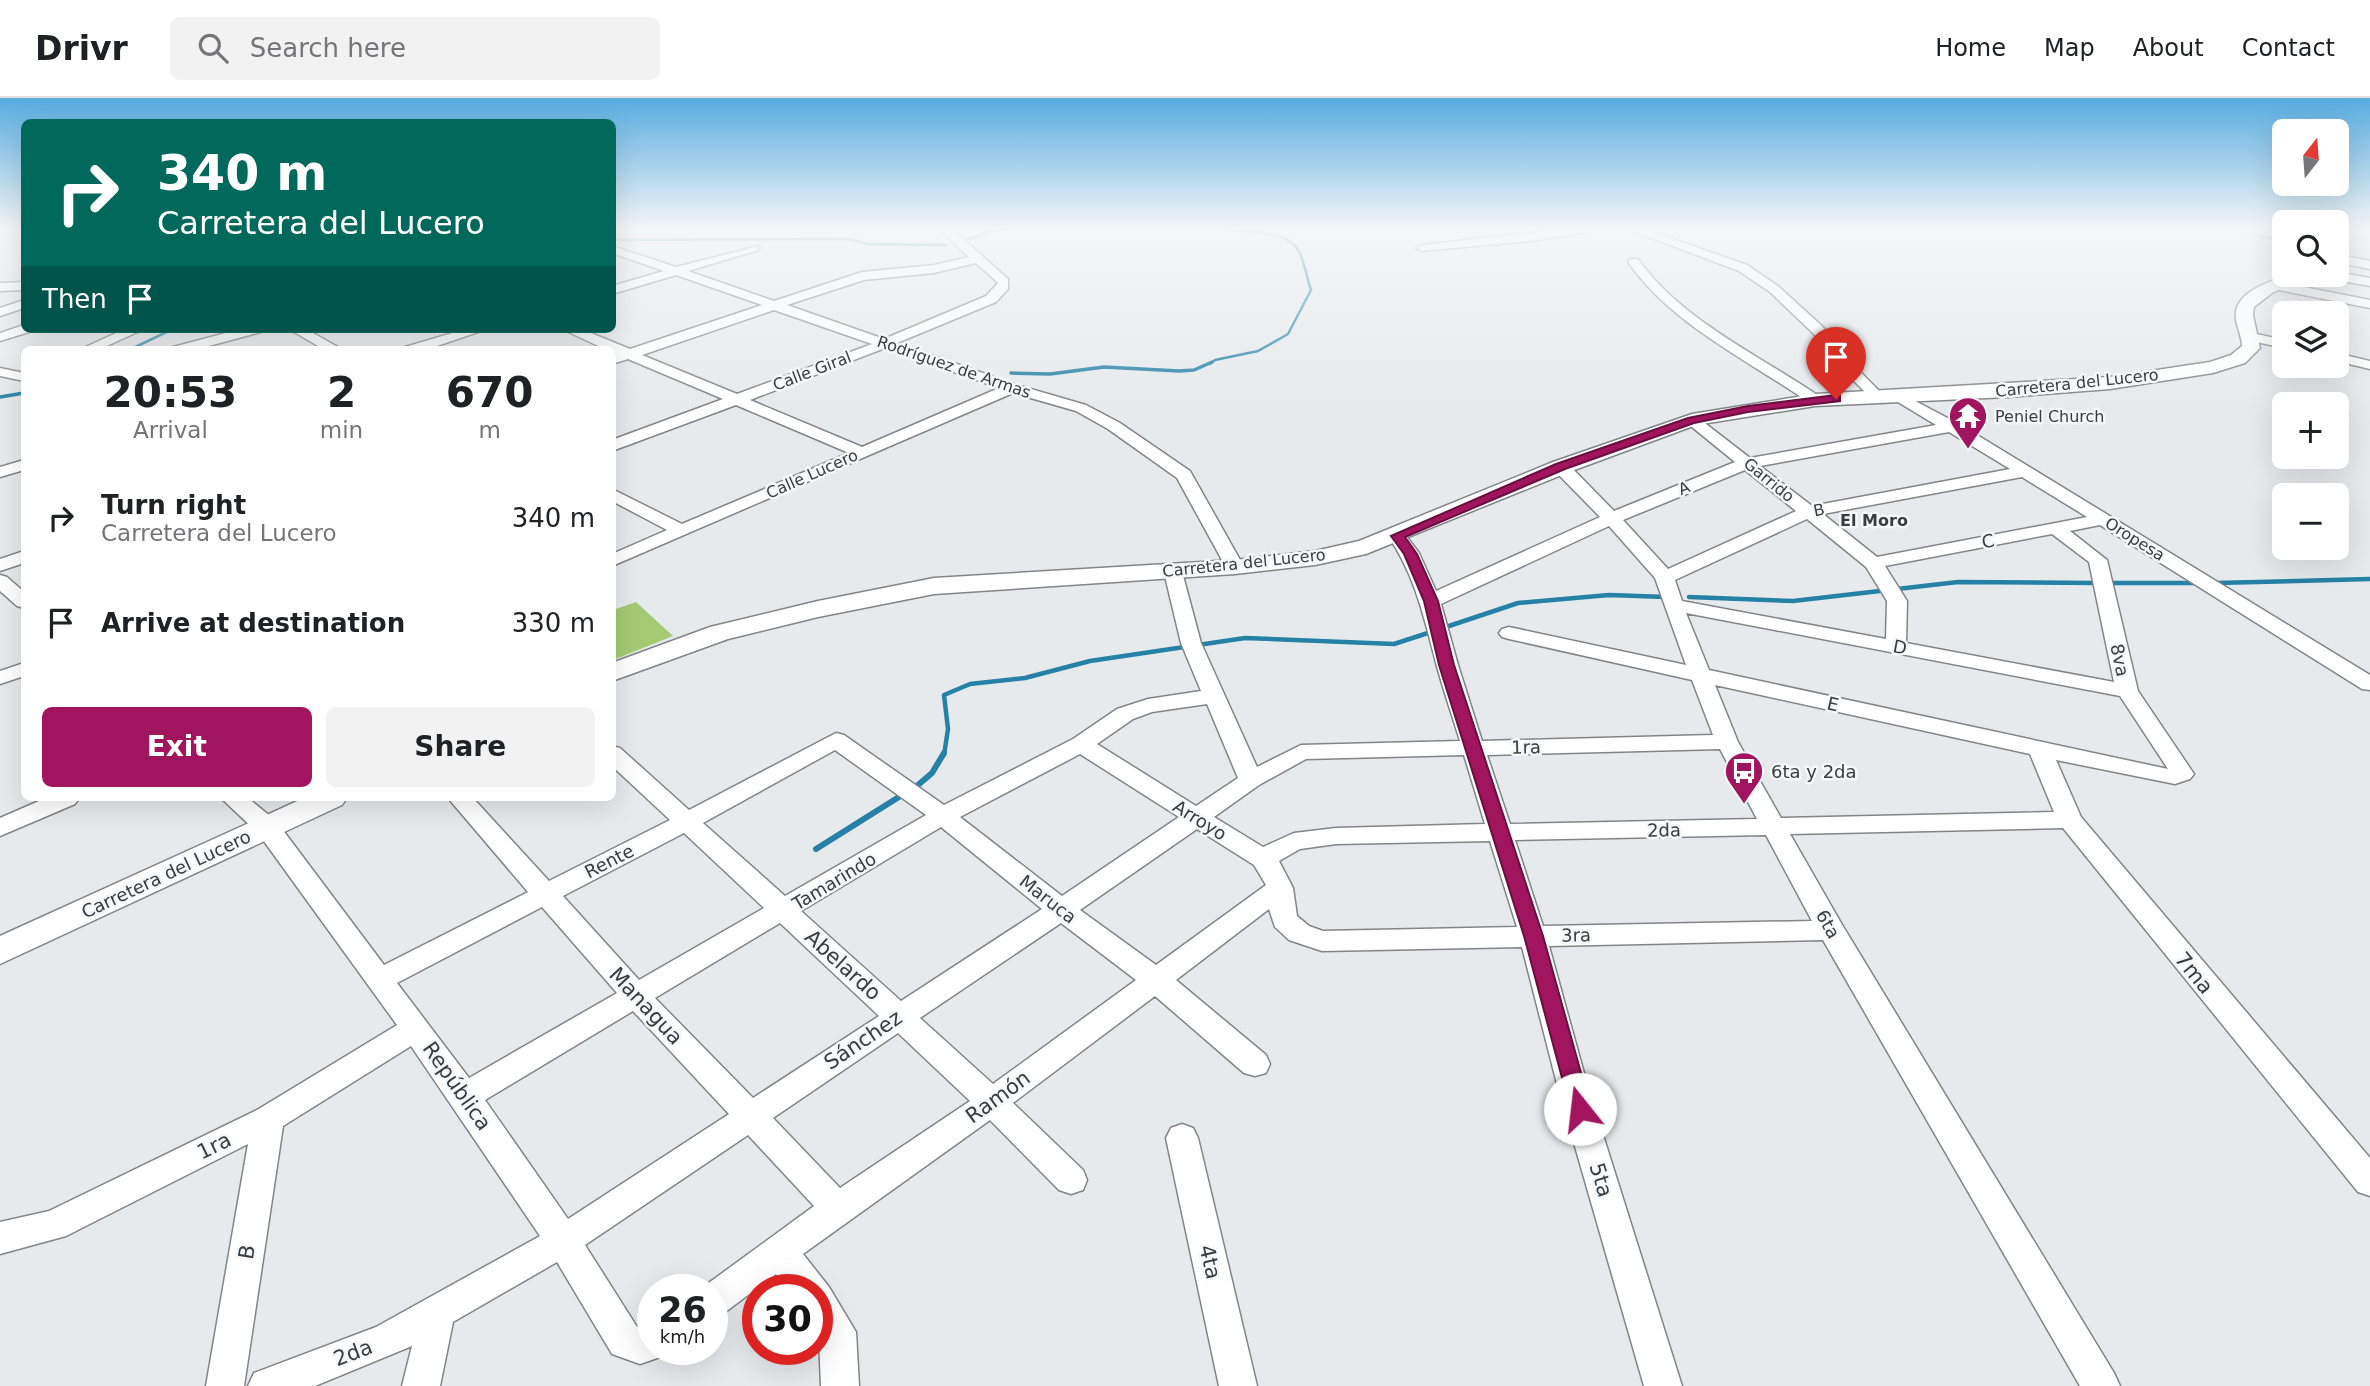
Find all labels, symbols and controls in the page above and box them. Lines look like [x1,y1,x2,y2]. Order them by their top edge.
search box [170,17,660,80]
text: Drivr [35,29,128,68]
icon: search [194,29,232,67]
text: Search here [250,33,406,63]
text: Home [1935,34,2006,62]
text: Map [2044,34,2095,62]
text: About [2133,34,2204,62]
text: Contact [2242,34,2335,62]
north arrow [2272,119,2348,196]
map controls [2272,119,2349,560]
text: 340 m [157,145,327,202]
icon: right [42,147,133,238]
text: Carretera del Lucero [157,204,485,242]
button: search [2272,210,2349,287]
icon: arrive [121,280,159,318]
text: Then [42,284,107,314]
button: layers [2272,301,2349,378]
pin [1806,327,1866,399]
street label: Rodríguez de Armas [875,332,1033,402]
icon: arrive [1817,338,1855,376]
street label: Calle Giral [770,347,854,395]
street label: Carretera del Lucero [1995,365,2159,401]
text: 20:53 [104,368,237,417]
text: 2 [327,368,356,417]
text: 670 [446,368,533,417]
button: + [2272,392,2349,469]
temple icon: Peniel Church [1947,395,1989,450]
place label: Peniel Church [1995,407,2105,426]
text: Arrival [133,417,208,443]
text: min [320,417,363,443]
text: m [478,417,501,443]
street label: Calle Lucero [763,445,861,503]
street label: Garrido [1740,454,1798,506]
street label: A [1675,477,1693,499]
button: − [2272,483,2349,560]
text: Turn right [101,490,246,520]
icon: right [42,499,80,537]
street label: B [1812,500,1826,520]
text: 340 m [512,503,595,533]
district label: El Moro [1840,511,1908,530]
street label: Oropesa [2102,513,2168,565]
text: Carretera del Lucero [101,520,337,546]
street label: C [1980,529,1996,553]
street label: Carretera del Lucero [1162,545,1326,581]
icon: arrive [42,604,80,642]
text: Arrive at destination [101,608,405,638]
text: 330 m [512,608,595,638]
street label: D [1891,635,1909,659]
street label: 8va [2106,642,2134,678]
street label: E [1825,692,1841,716]
button: Exit [42,707,312,787]
button: Share [326,707,595,787]
street label: 1ra [1511,736,1541,758]
bus stop icon: 6ta y 2da [1723,750,1765,805]
place label: 6ta y 2da [1771,761,1857,782]
street label: Arroyo [1169,795,1231,845]
street label: 2da [1647,819,1681,841]
street label: Carretera del Lucero [78,826,254,922]
street label: Rente [581,840,637,882]
street label: Tamarindo [788,848,880,915]
street label: Maruca [1015,870,1081,928]
street label: 6ta [1812,906,1844,942]
street label: 3ra [1561,924,1591,946]
street label: Abelardo [800,925,886,1005]
street label: 7ma [2170,947,2218,999]
street label: Managua [604,962,688,1050]
street label: Sánchez [820,1005,906,1075]
street label: República [418,1037,496,1135]
street label: Ramón [961,1066,1035,1128]
position arrow [1543,1072,1617,1146]
street label: 1ra [193,1128,235,1164]
street label: 5ta [1584,1160,1618,1200]
street label: B [234,1243,260,1261]
street label: 4ta [1194,1243,1226,1281]
speed limit sign: 30 [742,1274,833,1365]
text: 26 [658,1290,707,1330]
text: km/h [660,1326,705,1347]
street label: 2da [330,1335,376,1371]

